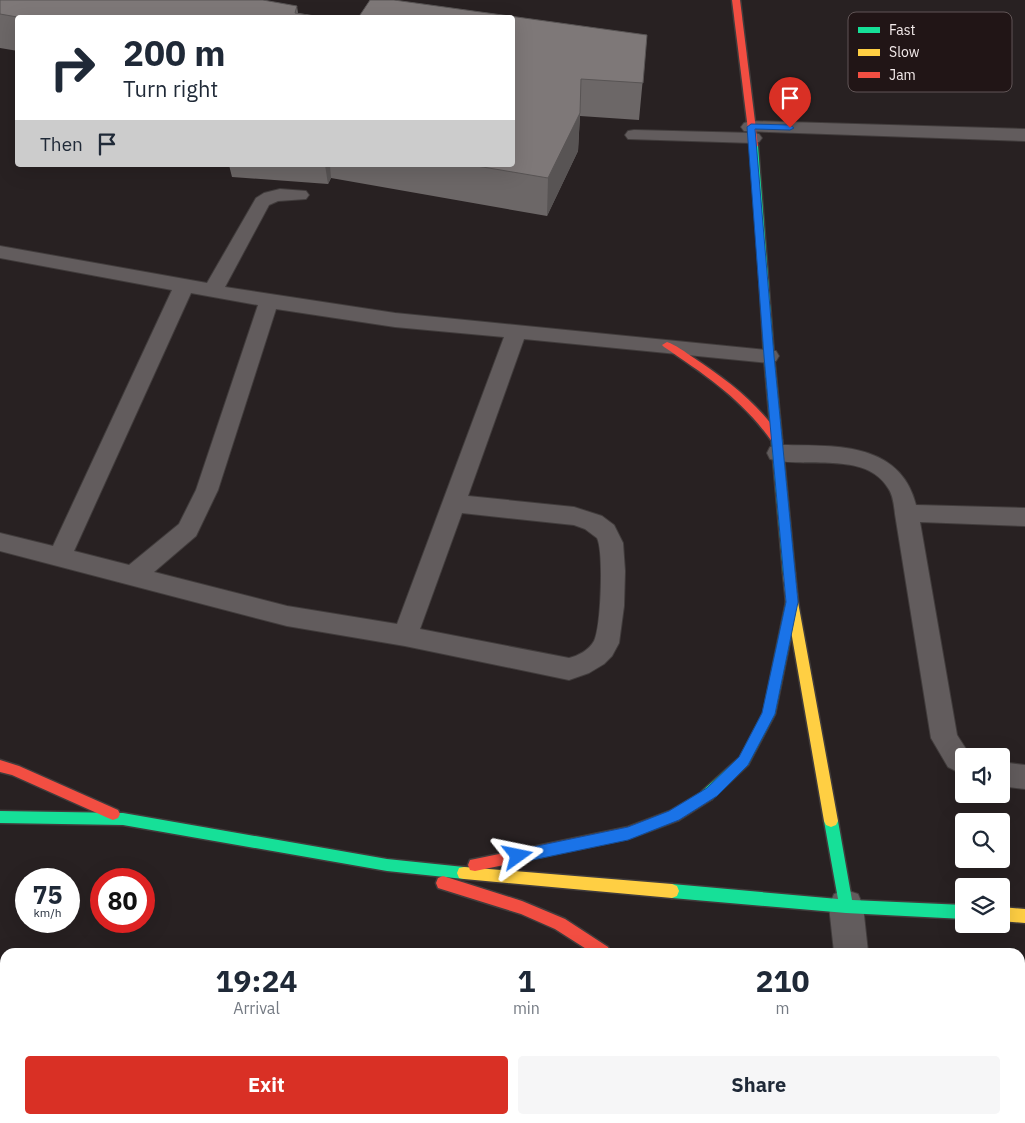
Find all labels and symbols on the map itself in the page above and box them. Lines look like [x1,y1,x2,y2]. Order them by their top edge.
legend [848,12,1012,92]
text: Fast [889,21,915,39]
text: Slow [889,43,920,61]
text: Jam [889,66,916,84]
pin [769,77,811,128]
position arrow [491,829,543,881]
speed limit sign: 80 [90,868,155,933]

